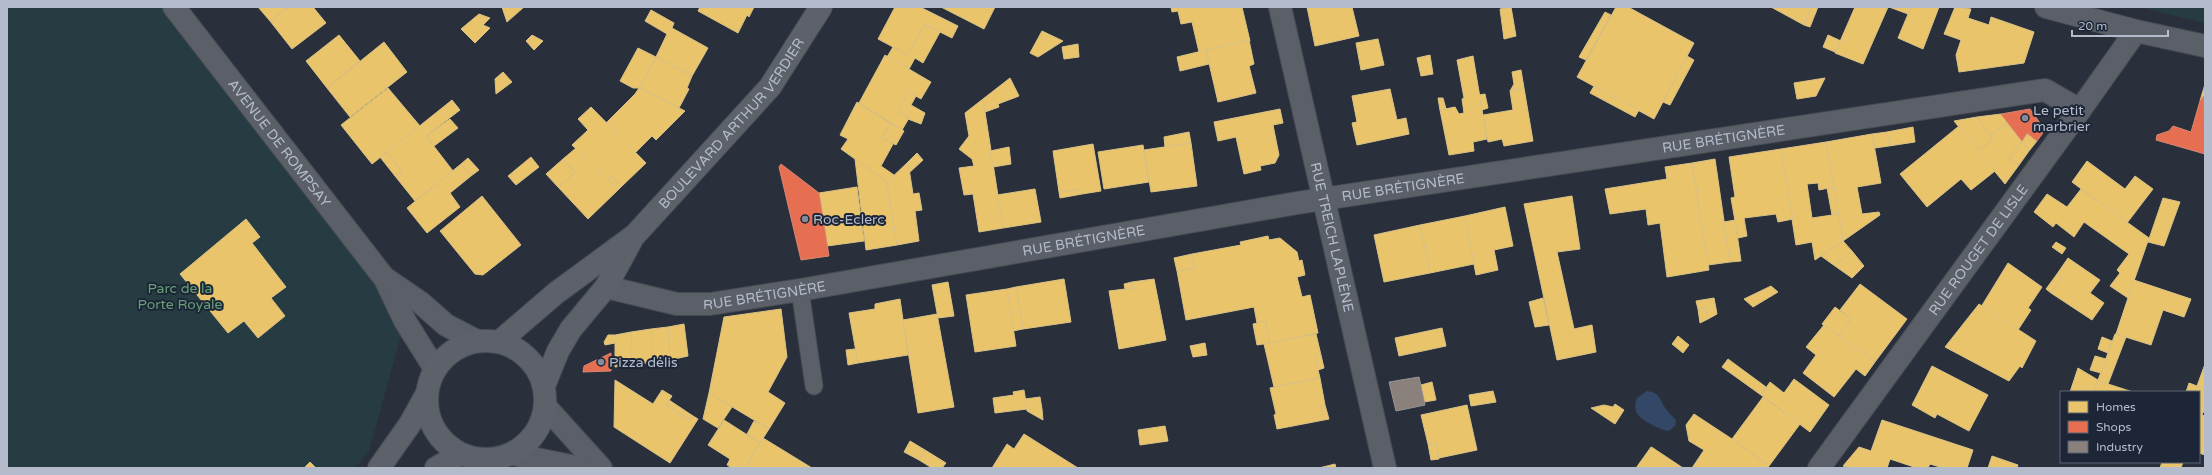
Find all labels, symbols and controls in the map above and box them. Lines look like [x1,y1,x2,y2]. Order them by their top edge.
scale bar [2072,12,2168,38]
text: 20 m [2078,19,2107,33]
street label: BOULEVARD ARTHUR VERDIER [655,35,808,212]
street label: AVENUE DE ROMPSAY [224,76,334,211]
place label: Le petit marbrier [2033,102,2091,135]
marker: Le petit marbrier [2020,113,2030,123]
street label: RUE BRÉTIGNÈRE [1661,121,1786,157]
street label: RUE TREICH LAPLÈNE [1307,161,1357,314]
street label: RUE BRÉTIGNÈRE [1341,170,1466,205]
street label: RUE ROUGET DE LISLE [1925,181,2032,319]
place label: Roc-Eclerc [813,211,885,228]
marker: Roc-Eclerc [800,214,810,224]
street label: RUE BRÉTIGNÈRE [1021,222,1146,260]
street label: RUE BRÉTIGNÈRE [703,278,827,313]
park label: Parc de la Porte Royale [138,280,223,313]
place label: Pizza délis [609,354,678,371]
marker: Pizza délis [596,357,606,367]
legend [2060,391,2200,463]
text: Homes [2096,400,2136,414]
text: Shops [2096,420,2131,434]
text: Industry [2096,440,2143,454]

